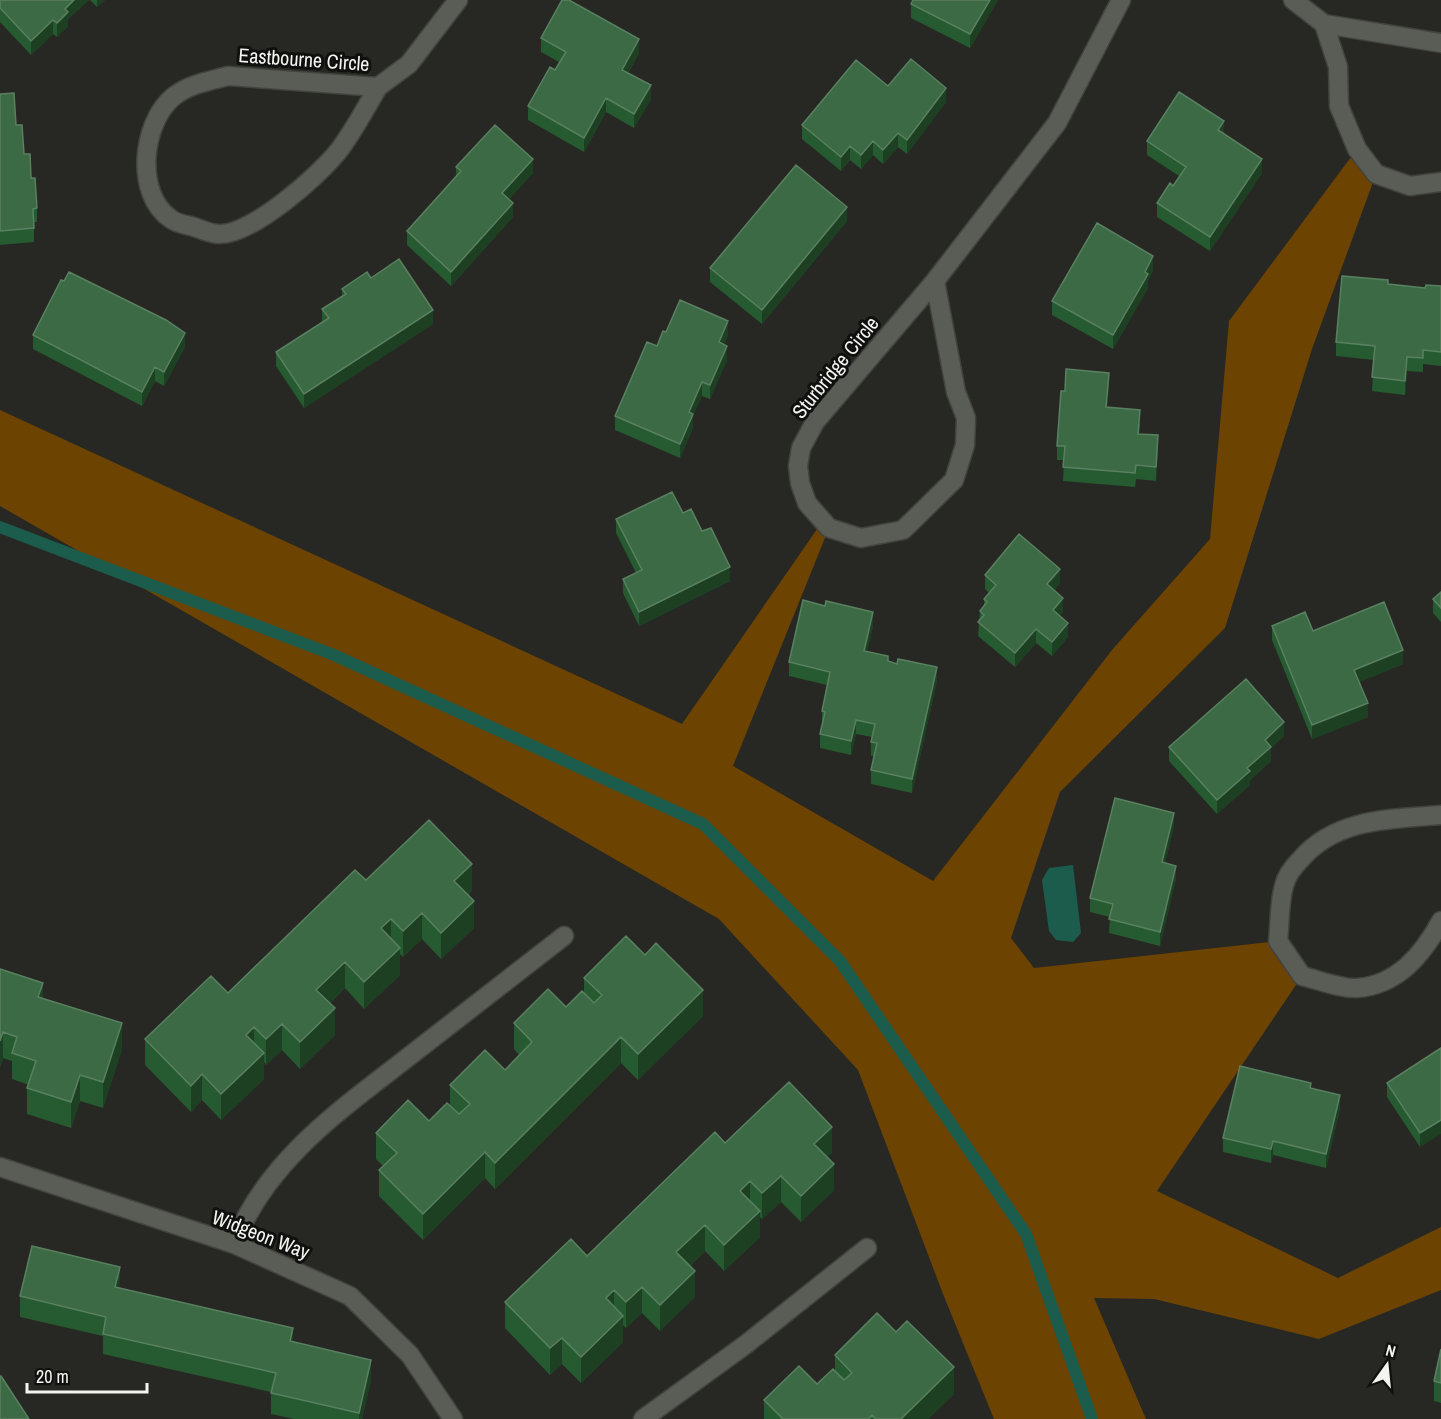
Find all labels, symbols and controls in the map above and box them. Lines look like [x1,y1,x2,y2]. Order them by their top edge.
street label: Eastbourne Circle [238,41,370,77]
street label: Sturbridge Circle [786,310,884,424]
street label: Widgeon Way [208,1203,314,1265]
north arrow [1357,1335,1417,1395]
text: N [1383,1339,1398,1362]
scale bar [27,1356,147,1394]
text: 20 m [36,1364,69,1389]

